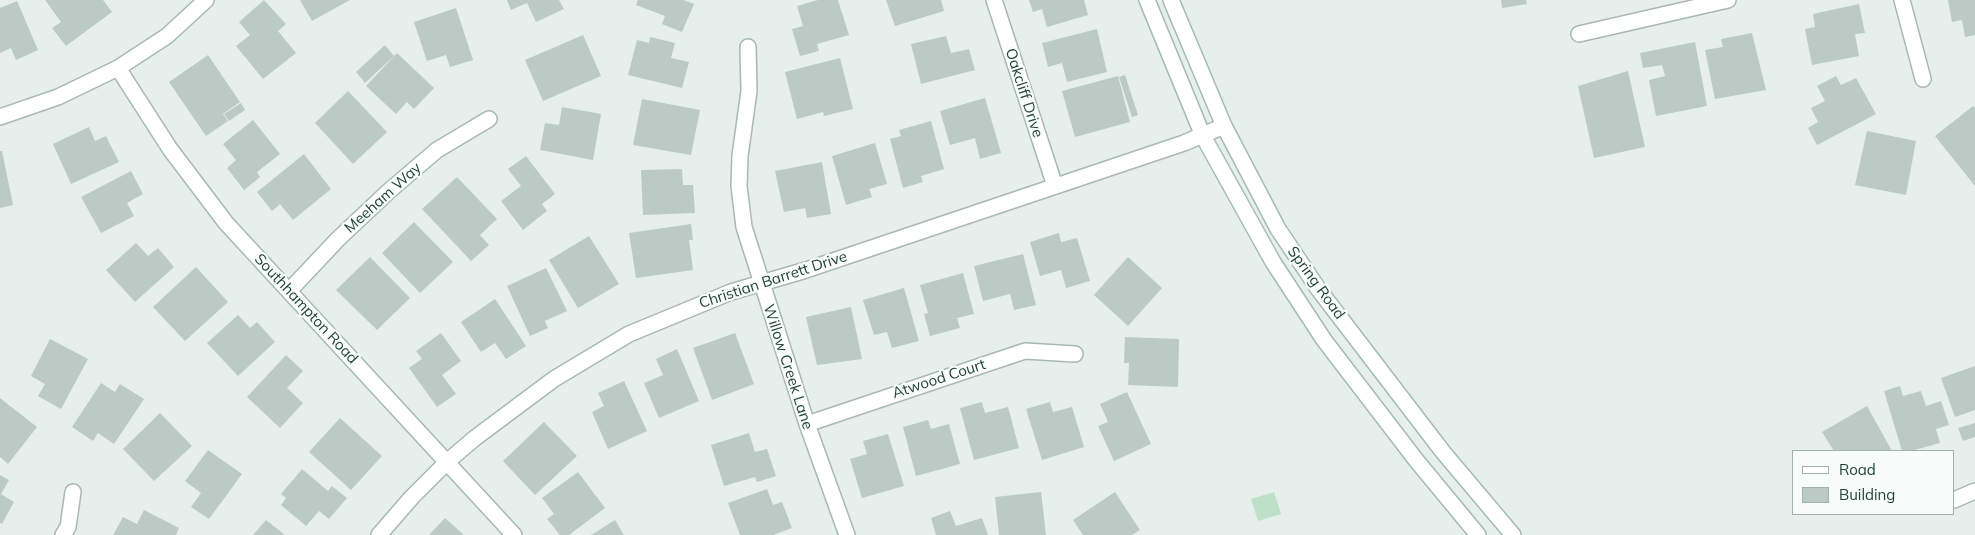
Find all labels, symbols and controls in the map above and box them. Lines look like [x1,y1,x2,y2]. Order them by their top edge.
street label: Oakcliff Drive [1001,46,1047,140]
street label: Meeham Way [341,159,425,237]
street label: Spring Road [1283,243,1349,323]
street label: Christian Barrett Drive [697,248,849,312]
street label: Southhampton Road [250,250,362,368]
street label: Willow Creek Lane [759,302,817,432]
street label: Atwood Court [890,355,988,403]
legend [1792,450,1955,515]
text: Road [1839,460,1876,479]
text: Building [1839,485,1895,504]

